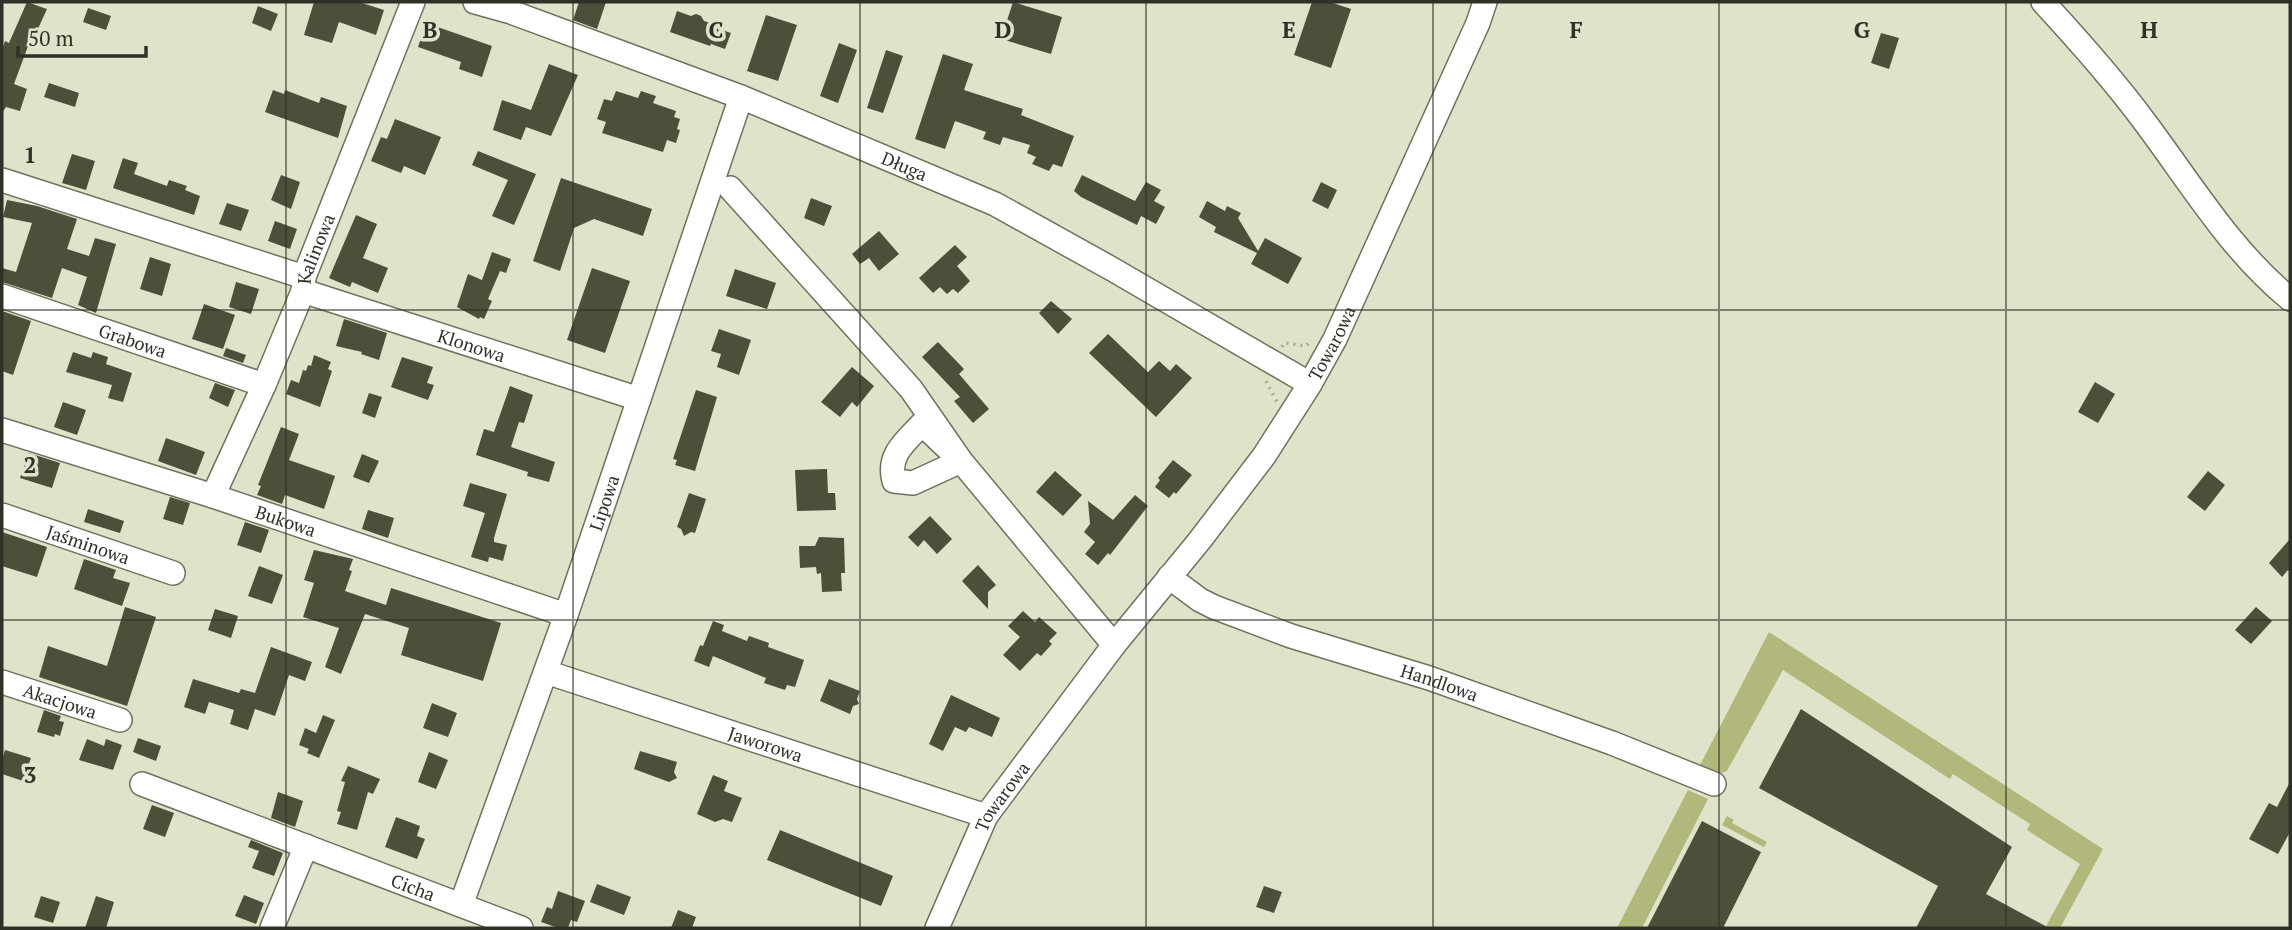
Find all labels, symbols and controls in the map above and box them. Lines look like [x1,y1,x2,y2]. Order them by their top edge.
scale bar [18,14,145,58]
text: B [423,14,438,45]
text: C [709,14,724,45]
text: D [995,14,1012,45]
text: E [1282,14,1296,45]
text: F [1569,14,1583,45]
text: G [1854,14,1871,45]
text: H [2140,14,2158,45]
text: 50 m [28,24,74,52]
text: 1 [24,139,37,170]
street label: Długa [878,146,931,186]
street label: Kalinowa [292,210,340,285]
street label: Towarowa [1302,302,1360,385]
street label: Grabowa [96,318,170,363]
street label: Klonowa [435,323,508,367]
text: 2 [24,449,37,480]
street label: Lipowa [583,472,625,534]
street label: Bukowa [252,499,319,542]
street label: Jaśminowa [43,519,133,570]
street label: Handlowa [1398,658,1481,706]
street label: Akacjowa [20,678,100,724]
street label: Jaworowa [725,720,806,767]
street label: Towarowa [969,757,1035,835]
text: 3 [24,759,37,790]
street label: Cicha [388,868,438,906]

